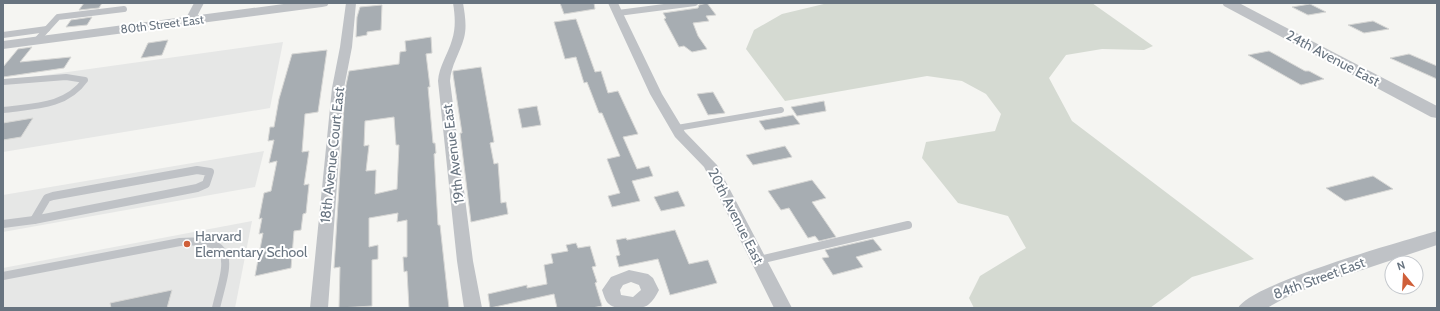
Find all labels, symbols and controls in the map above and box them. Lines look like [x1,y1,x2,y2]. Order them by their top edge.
street label: 80th Street East [119,11,205,37]
street label: 24th Avenue East [1283,26,1383,90]
street label: 18th Avenue Court East [316,86,348,224]
street label: 19th Avenue East [438,103,468,205]
street label: 20th Avenue East [704,165,768,267]
place label: Harvard Elementary School [195,227,308,261]
marker: Harvard Elementary School [182,239,192,249]
street label: 84th Street East [1271,253,1368,303]
north arrow [1384,255,1424,295]
text: N [1395,258,1407,273]

